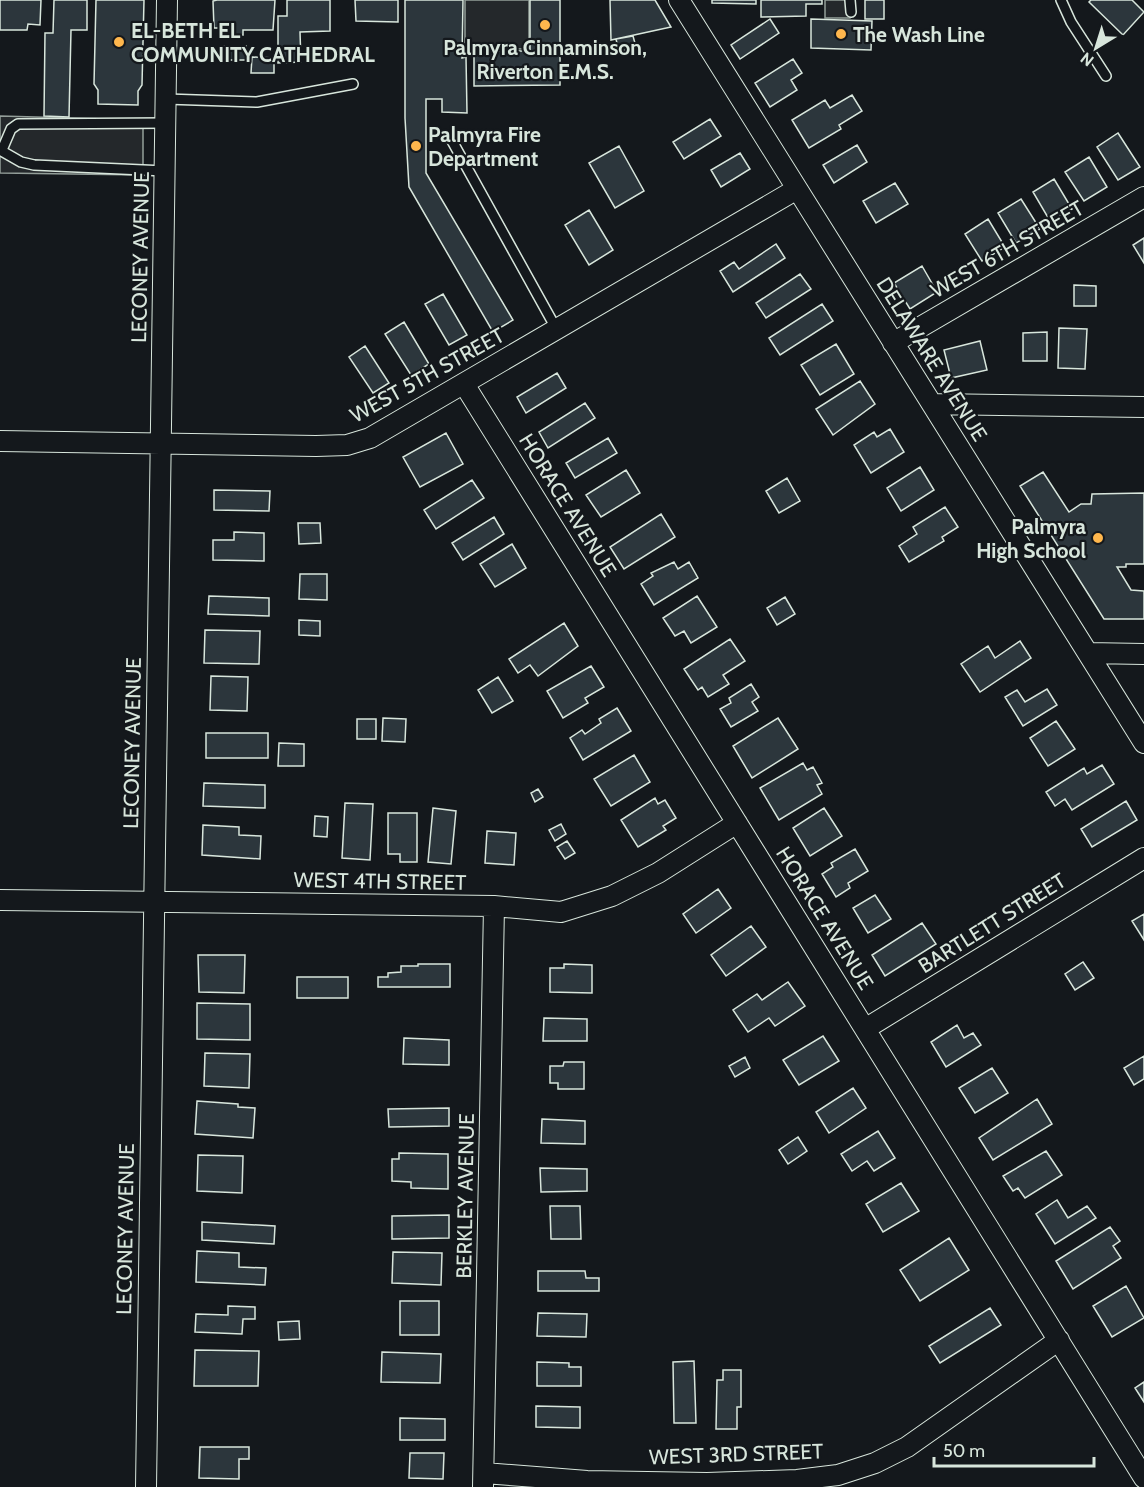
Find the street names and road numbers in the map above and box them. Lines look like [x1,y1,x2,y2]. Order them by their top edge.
street label: LECONEY AVENUE [126,171,154,343]
street label: WEST 6TH STREET [926,195,1088,303]
street label: DELAWARE AVENUE [871,272,993,446]
street label: WEST 5TH STREET [346,322,508,428]
street label: HORACE AVENUE [514,429,622,581]
street label: LECONEY AVENUE [118,657,146,829]
street label: HORACE AVENUE [771,842,879,994]
street label: WEST 4TH STREET [293,867,467,895]
street label: BARTLETT STREET [914,868,1070,978]
street label: BERKLEY AVENUE [451,1113,479,1279]
street label: LECONEY AVENUE [111,1143,139,1315]
street label: WEST 3RD STREET [648,1438,824,1470]

